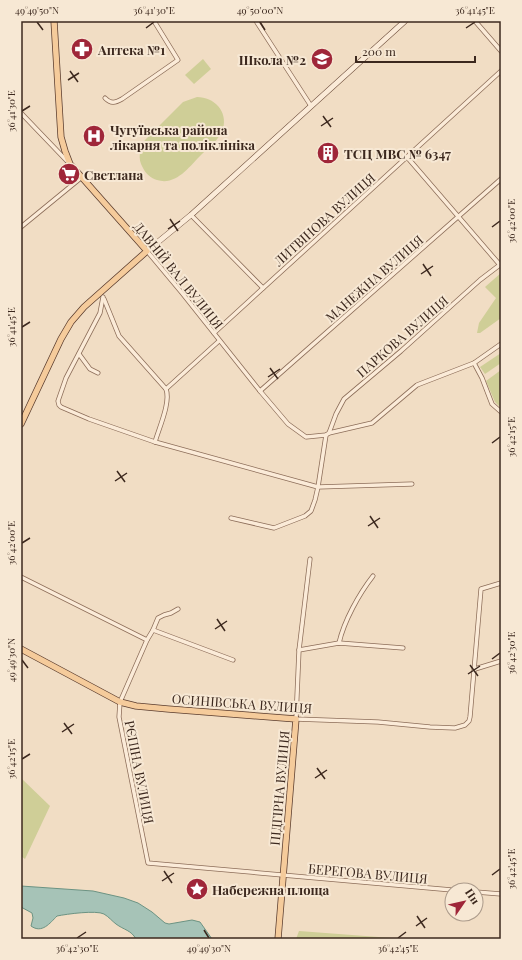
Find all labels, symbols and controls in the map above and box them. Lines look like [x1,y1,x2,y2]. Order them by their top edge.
text: 49°49'50"N [15,3,59,17]
text: 36°41'30"E [133,3,175,17]
text: 49°50'00"N [237,3,283,17]
text: 36°41'45"E [455,3,495,17]
pharmacy icon: Аптека №1 [69,36,95,62]
scale bar [356,38,475,64]
place label: Аптека №1 [97,41,165,58]
text: 200 m [362,43,396,59]
school or university icon: Школа №2 [309,46,335,72]
place label: Школа №2 [239,51,306,68]
text: 36°41'30"E [4,90,18,132]
place label: Чугуївська района лікарня та поліклініка [110,121,255,153]
hospital icon: Чугуївська района лікарня та поліклініка [81,123,107,149]
building icon: ТСЦ МВС № 6347 [315,140,341,166]
place label: ТСЦ МВС № 6347 [344,145,451,162]
supermarket icon: Светлана [56,161,82,187]
place label: Светлана [84,166,143,183]
street label: ЛИТВІНОВА ВУЛИЦЯ [269,169,378,270]
text: 36°42'00"E [504,199,518,243]
street label: ДАВНІЙ ВАЛ ВУЛИЦЯ [130,218,228,332]
street label: МАНЕЖНА ВУЛИЦЯ [322,231,426,325]
street label: ПАРКОВА ВУЛИЦЯ [353,292,451,380]
text: 36°41'45"E [4,307,18,347]
text: 36°42'15"E [504,417,518,457]
text: 36°42'00"E [4,521,18,565]
text: 36°42'30"E [504,632,518,674]
text: 49°49'30"N [4,638,18,682]
street label: ОСИНІВСЬКА ВУЛИЦЯ [171,690,313,716]
street label: РЄПІНА ВУЛИЦЯ [122,719,158,825]
street label: ПІДГІРНА ВУЛИЦЯ [266,730,292,846]
text: 36°42'15"E [4,739,18,779]
text: 36°42'45"E [504,849,518,889]
street label: БЕРЕГОВА ВУЛИЦЯ [308,859,428,887]
place icon: Набережна площа [184,876,210,902]
place label: Набережна площа [212,881,330,898]
north arrow [444,882,484,922]
text: Пн [462,885,483,907]
text: 36°42'30"E [56,941,98,955]
text: 49°49'30"N [187,941,231,955]
text: 36°42'45"E [378,941,418,955]

